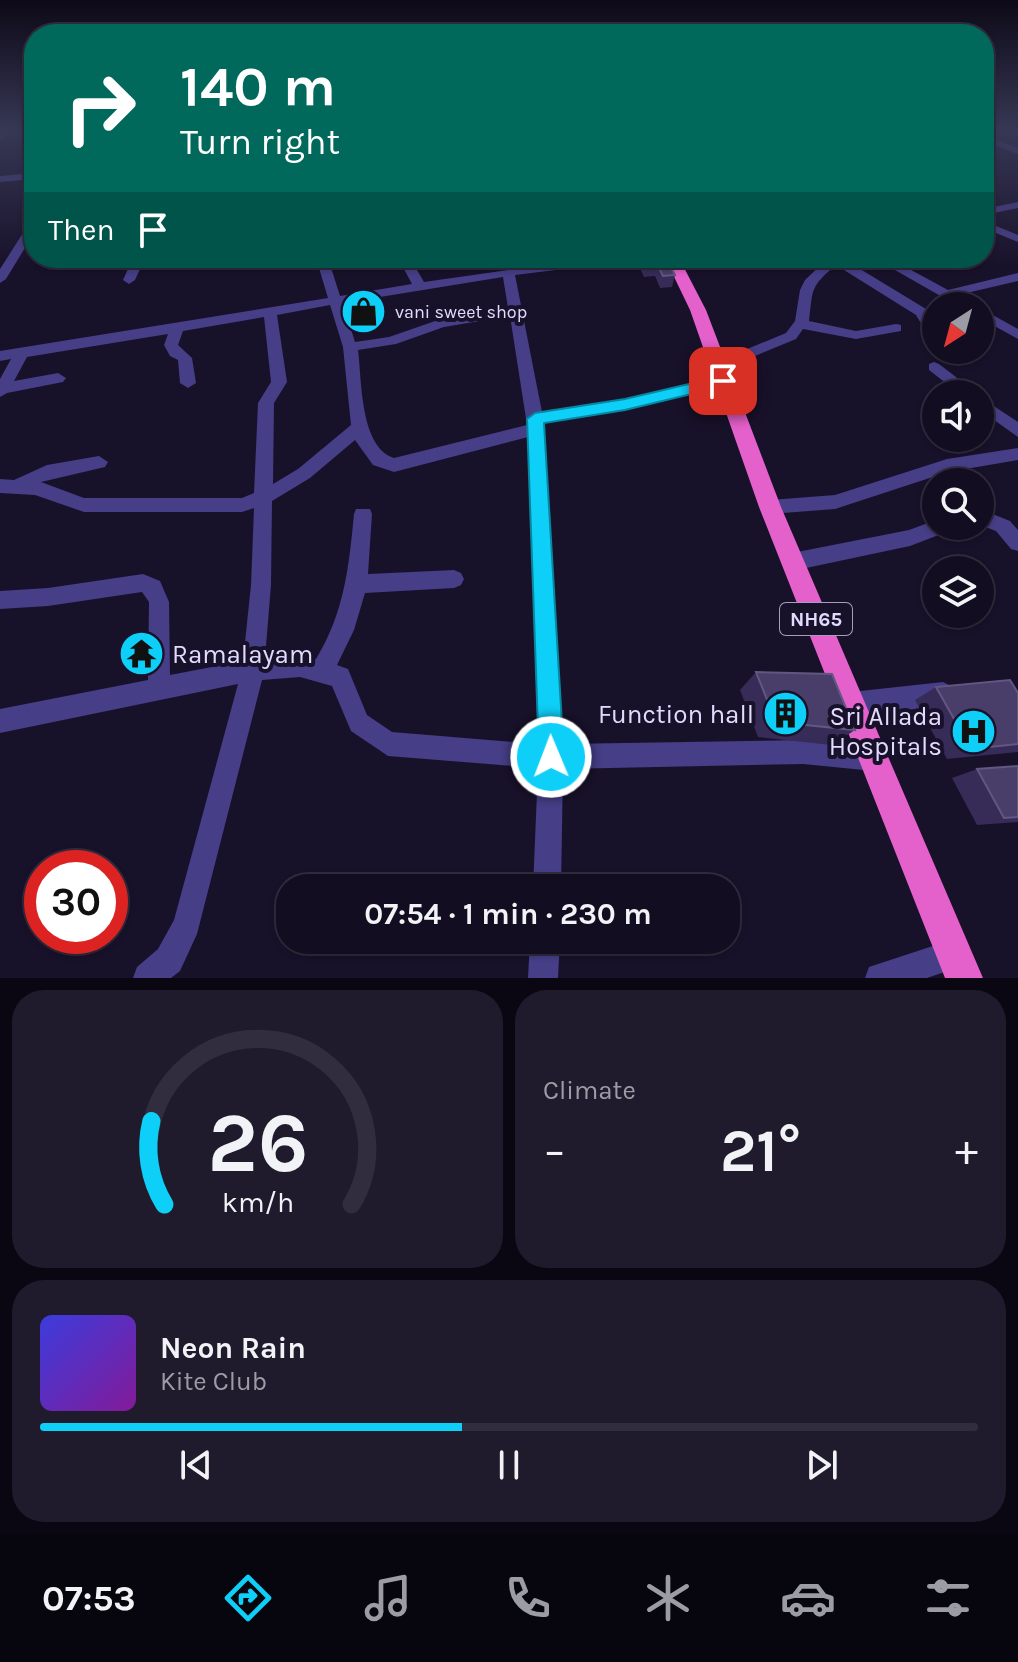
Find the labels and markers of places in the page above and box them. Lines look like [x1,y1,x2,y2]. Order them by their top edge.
shop icon: vani sweet shop [340,288,388,336]
place label: vani sweet shop [395,301,527,323]
pin [689,347,757,415]
temple icon: Ramalayam [117,630,165,678]
place label: Ramalayam [172,639,313,670]
building icon: Function hall [761,690,809,738]
place label: Function hall [598,699,754,730]
place label: Sri Allada Hospitals [829,701,942,762]
hospital icon: Sri Allada Hospitals [949,707,997,755]

